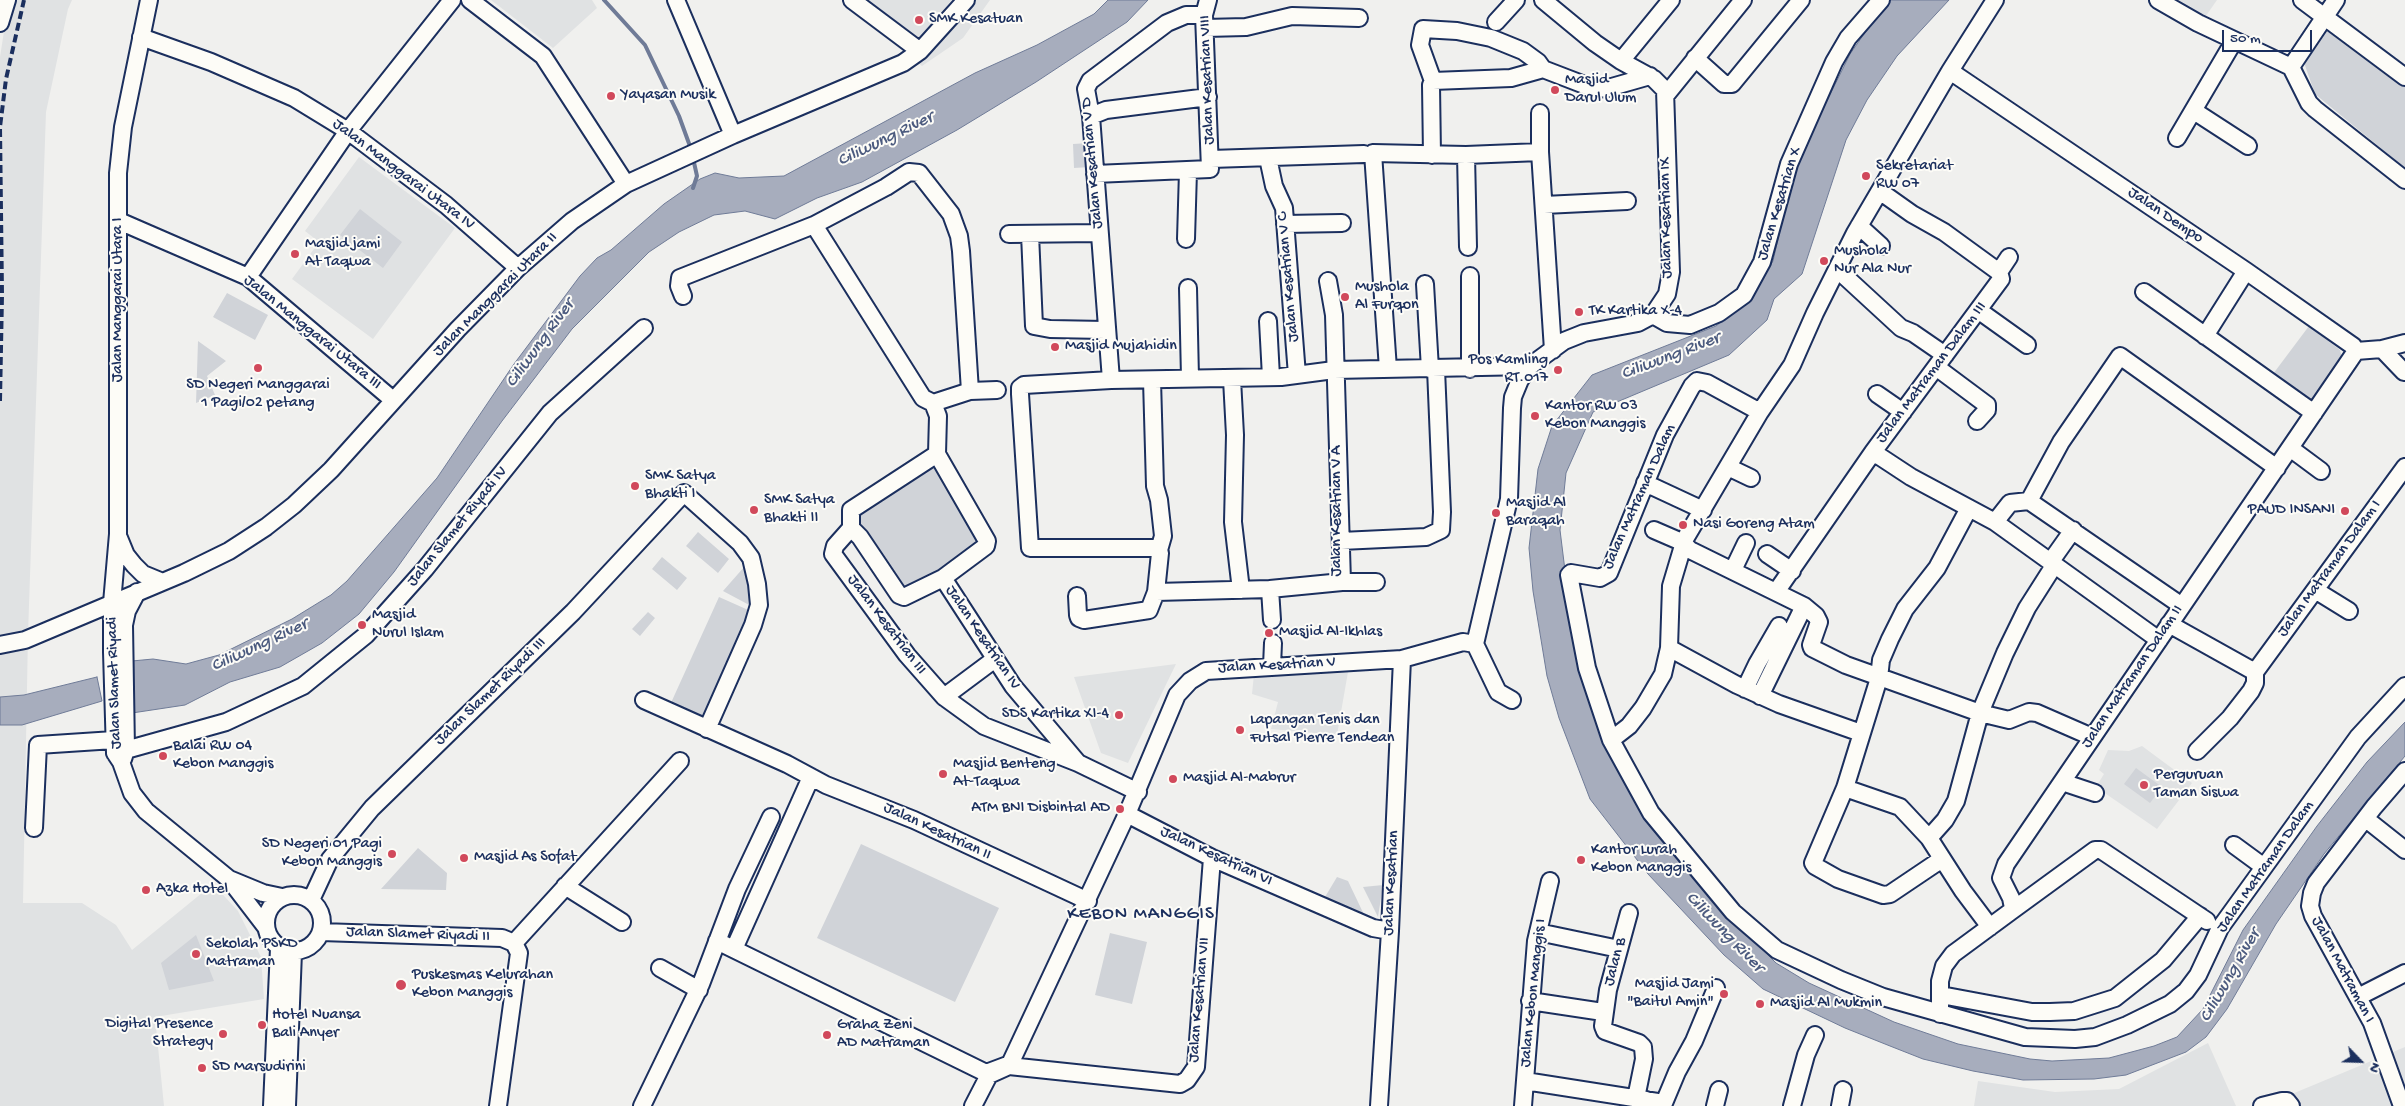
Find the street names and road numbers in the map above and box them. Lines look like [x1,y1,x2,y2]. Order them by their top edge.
street label: Jalan Kesatrian VIII [1196,15,1220,145]
street label: Jalan Kesatrian V D [1078,96,1108,230]
street label: Jalan Manggarai Utara IV [328,115,478,235]
street label: Jalan Kesatrian X [1754,145,1806,263]
street label: Jalan Kesatrian IX [1656,157,1678,279]
street label: Jalan Dempo [2123,184,2207,248]
street label: Jalan Kesatrian V C [1274,211,1304,343]
street label: Jalan Manggarai Utara I [109,218,129,382]
street label: Jalan Manggarai Utara II [430,229,562,361]
street label: Jalan Manggarai Utara III [239,271,385,395]
street label: Jalan Matraman Dalam III [1873,298,1991,448]
street label: Jalan Matraman Dalam [1599,421,1681,573]
street label: Jalan Kesatrian V A [1328,445,1348,577]
street label: Jalan Slamet Riyadi IV [404,463,512,591]
street label: Jalan Matraman Dalam I [2274,497,2386,641]
street label: Jalan Kesatrian III [842,571,930,679]
street label: Jalan Kesatrian IV [940,582,1024,694]
street label: Jalan Matraman Dalam II [2078,602,2188,752]
street label: Jalan Slamet Riyadi [103,617,127,749]
street label: Jalan Slamet Riyadi III [431,634,551,750]
street label: Jalan Kesatrian V [1218,653,1336,679]
street label: Jalan Matraman Dalam [2213,797,2319,937]
street label: Jalan Kesatrian II [880,799,994,865]
street label: Jalan Kesatrian VI [1157,823,1275,891]
street label: Jalan Kesatrian [1380,830,1404,936]
street label: Jalan Matraman I [2306,914,2378,1026]
street label: Jalan Kebon Manggis I [1517,918,1551,1068]
street label: Jalan Slamet Riyadi II [346,923,490,947]
street label: Jalan B [1600,936,1632,988]
street label: Jalan Kesatrian VII [1185,937,1215,1063]

